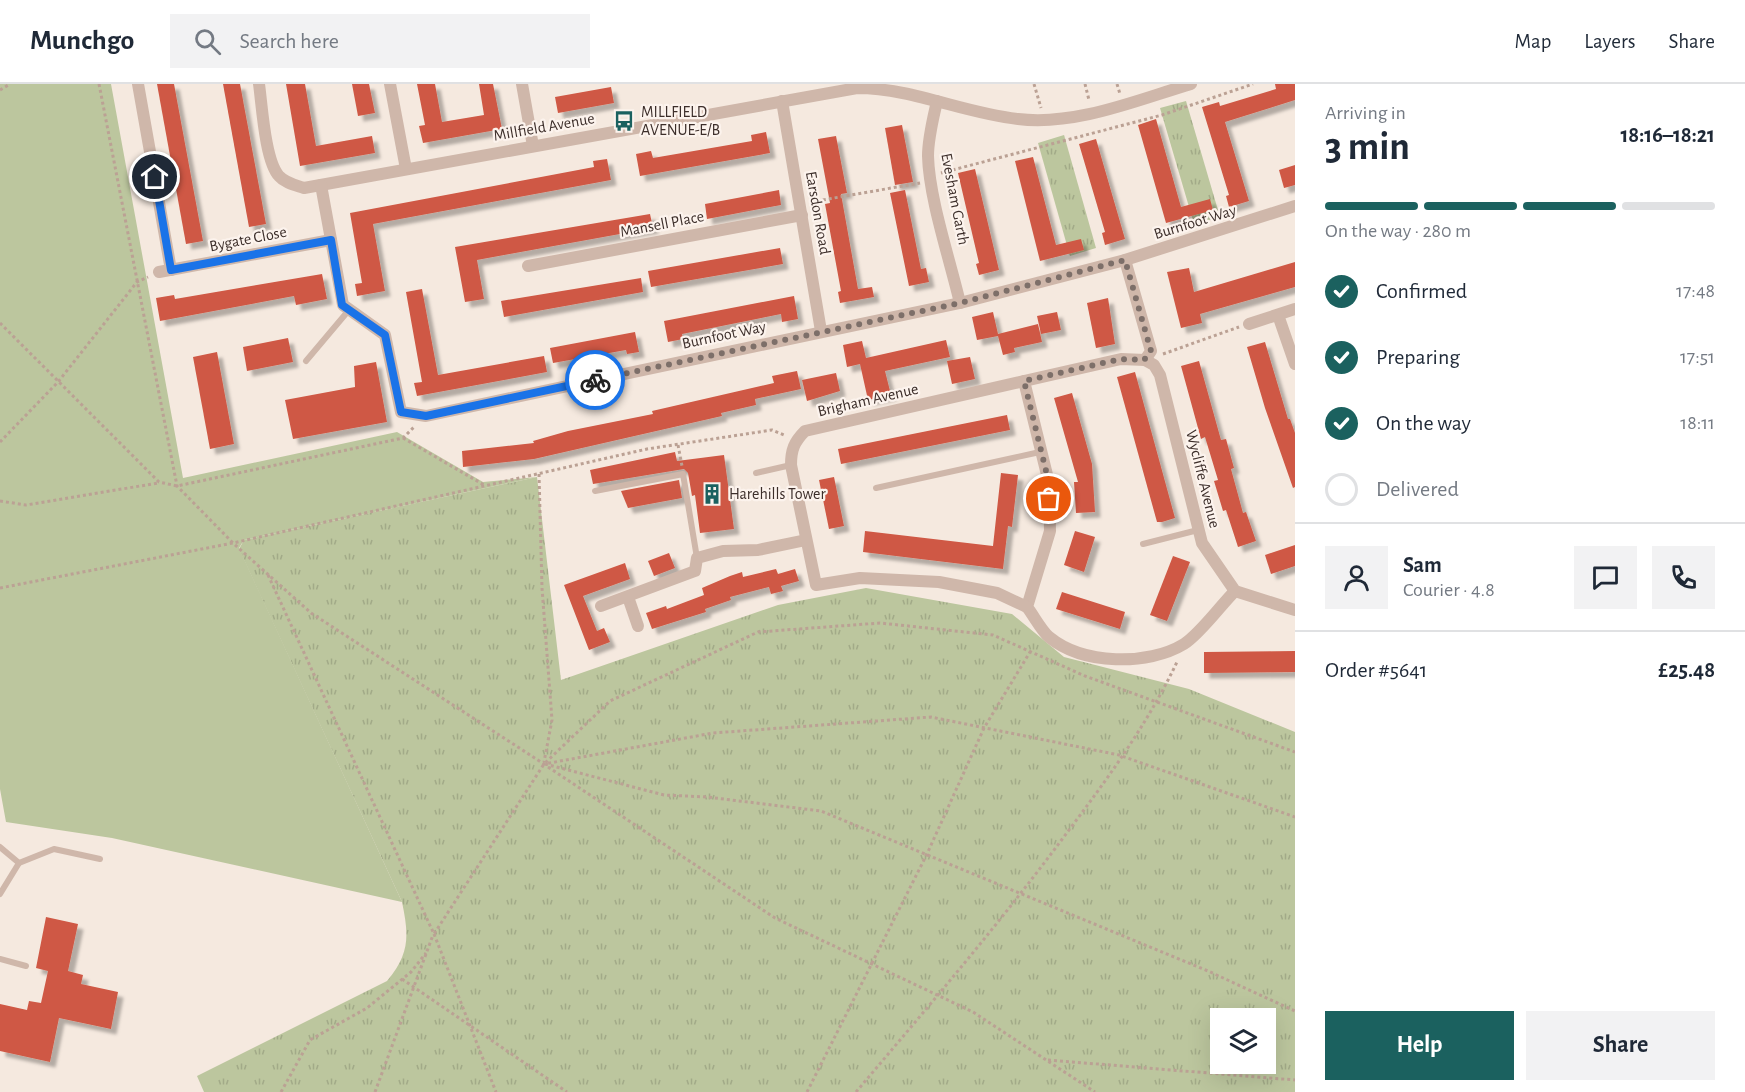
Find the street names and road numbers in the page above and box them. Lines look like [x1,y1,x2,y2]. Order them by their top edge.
street label: Millfield Avenue [492,110,596,144]
street label: Evesham Garth [938,152,972,246]
street label: Earsdon Road [803,170,833,256]
street label: Burnfoot Way [1152,202,1239,243]
street label: Mansell Place [619,208,705,240]
street label: Bygate Close [208,224,288,255]
street label: Burnfoot Way [681,318,768,353]
street label: Brigham Avenue [816,381,920,419]
street label: Wycliffe Avenue [1182,428,1223,530]

